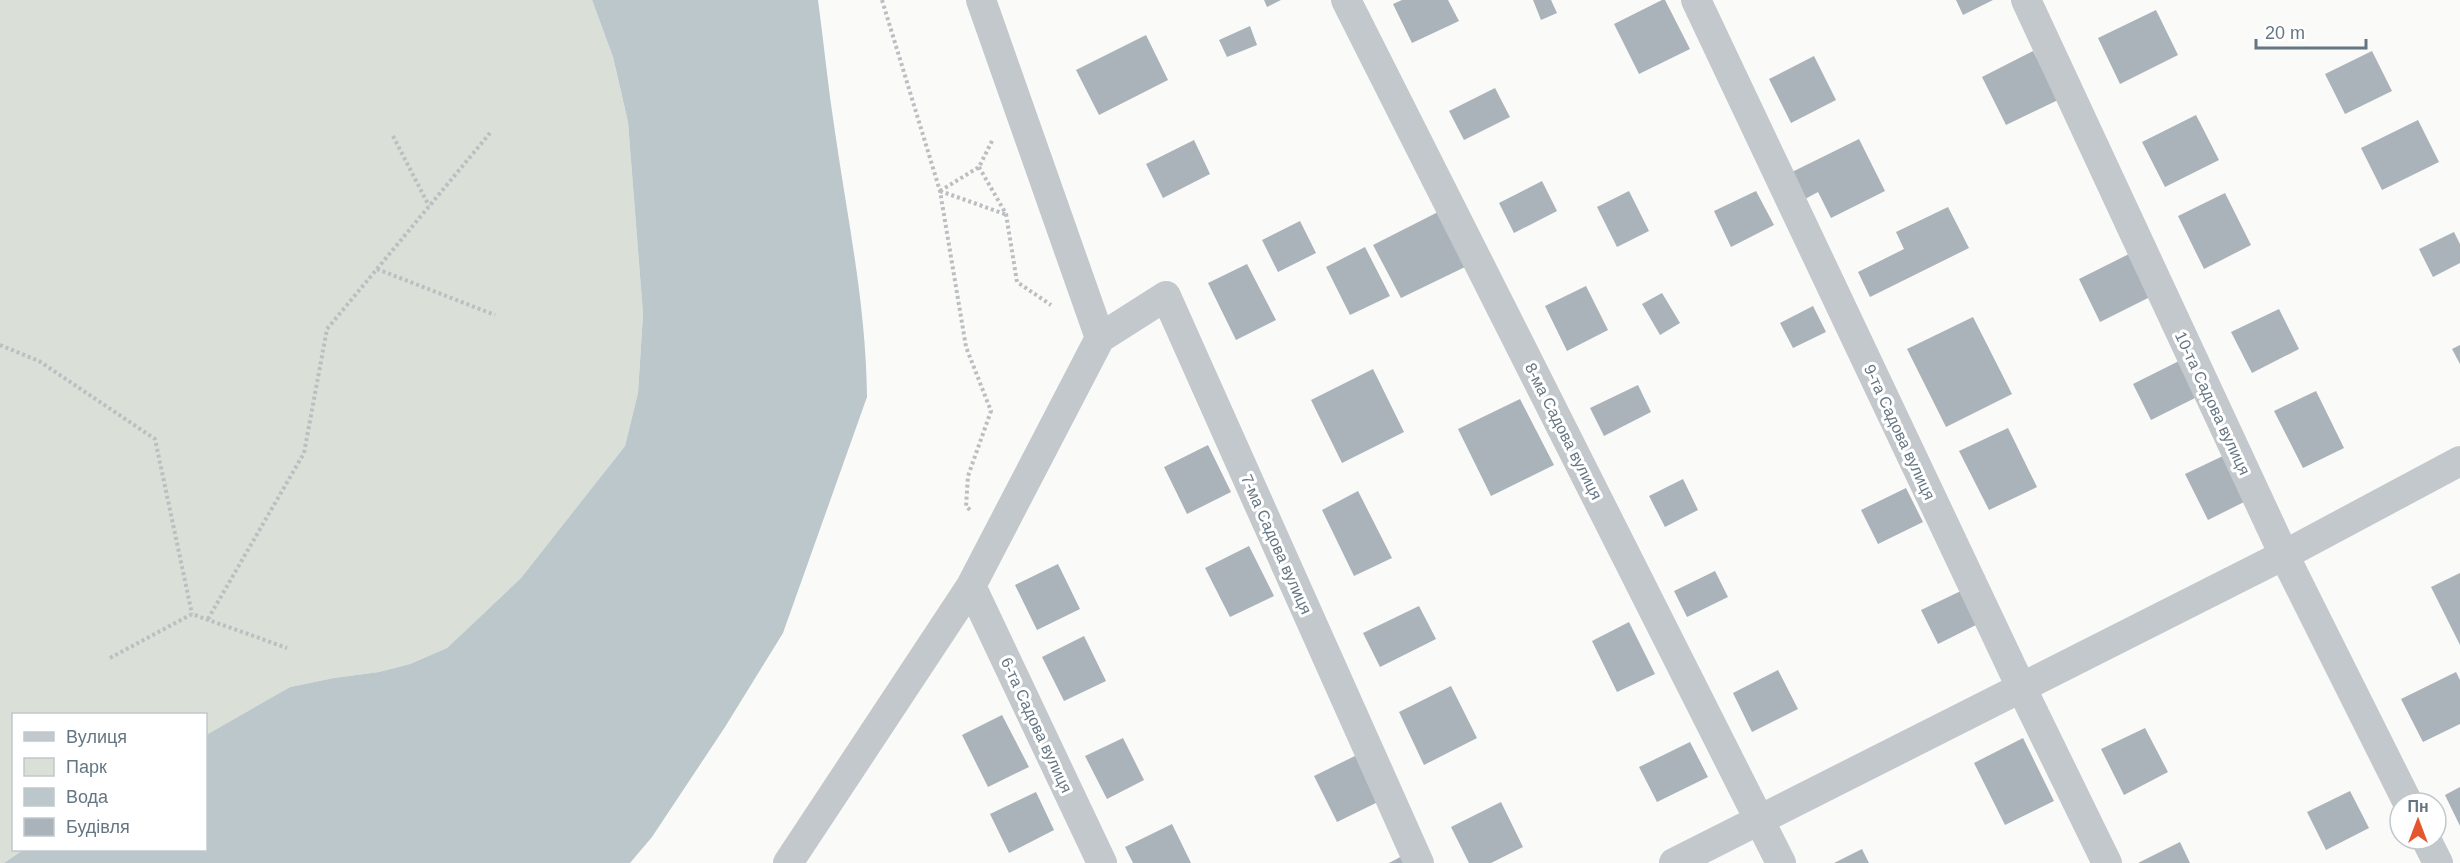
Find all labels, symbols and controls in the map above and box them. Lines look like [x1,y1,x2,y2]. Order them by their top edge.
scale bar [2256,12,2366,50]
text: 20 m [2265,23,2305,43]
street label: 10-та Садова вулиця [2172,329,2253,478]
street label: 8-ма Садова вулиця [1522,360,1605,502]
street label: 9-та Садова вулиця [1861,362,1938,502]
street label: 7-ма Садова вулиця [1238,472,1315,617]
street label: 6-та Садова вулиця [998,655,1075,795]
legend [12,713,207,851]
text: Вулиця [66,727,127,747]
text: Парк [66,757,107,777]
text: Вода [66,787,109,807]
north arrow [2388,791,2448,851]
text: Пн [2407,798,2429,815]
text: Будівля [66,817,130,837]

